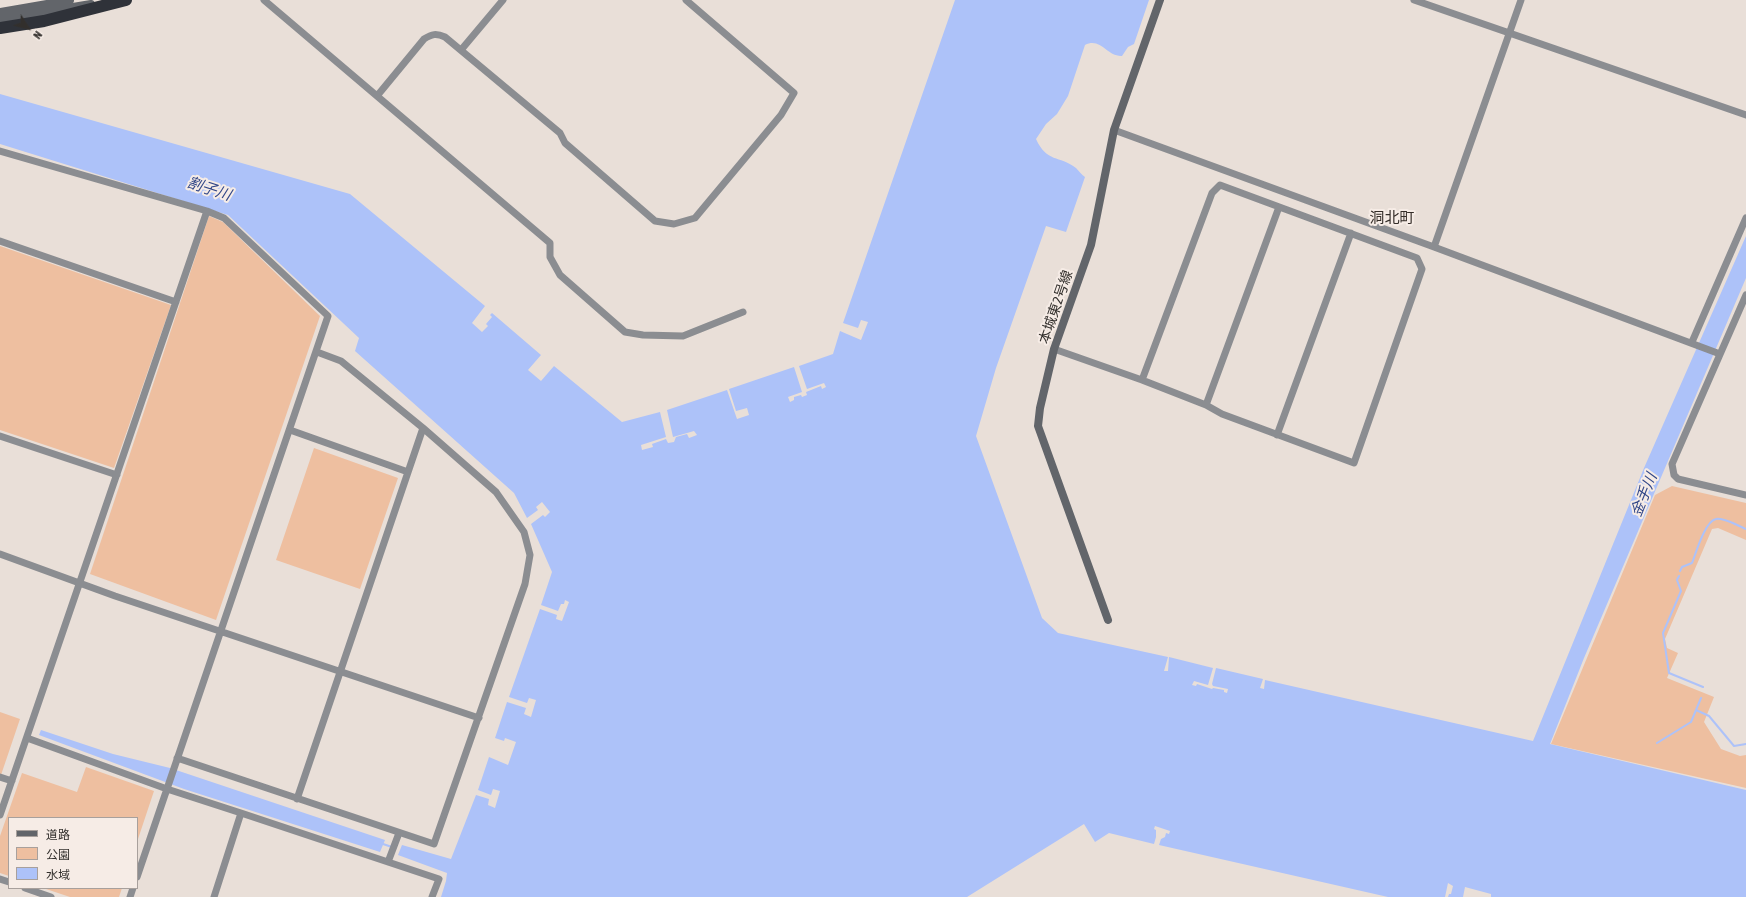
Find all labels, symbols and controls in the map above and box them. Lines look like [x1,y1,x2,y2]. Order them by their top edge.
north arrow [8,8,48,48]
text: N [31,29,44,41]
water label: 割子川 [185,173,233,205]
district label: 洞北町 [1370,209,1414,227]
street label: 本城東2号線 [1036,268,1076,346]
water label: 金手川 [1627,471,1661,519]
legend [8,817,138,889]
text: 道路 [46,828,70,842]
text: 公園 [46,848,70,862]
text: 水域 [46,868,70,882]

